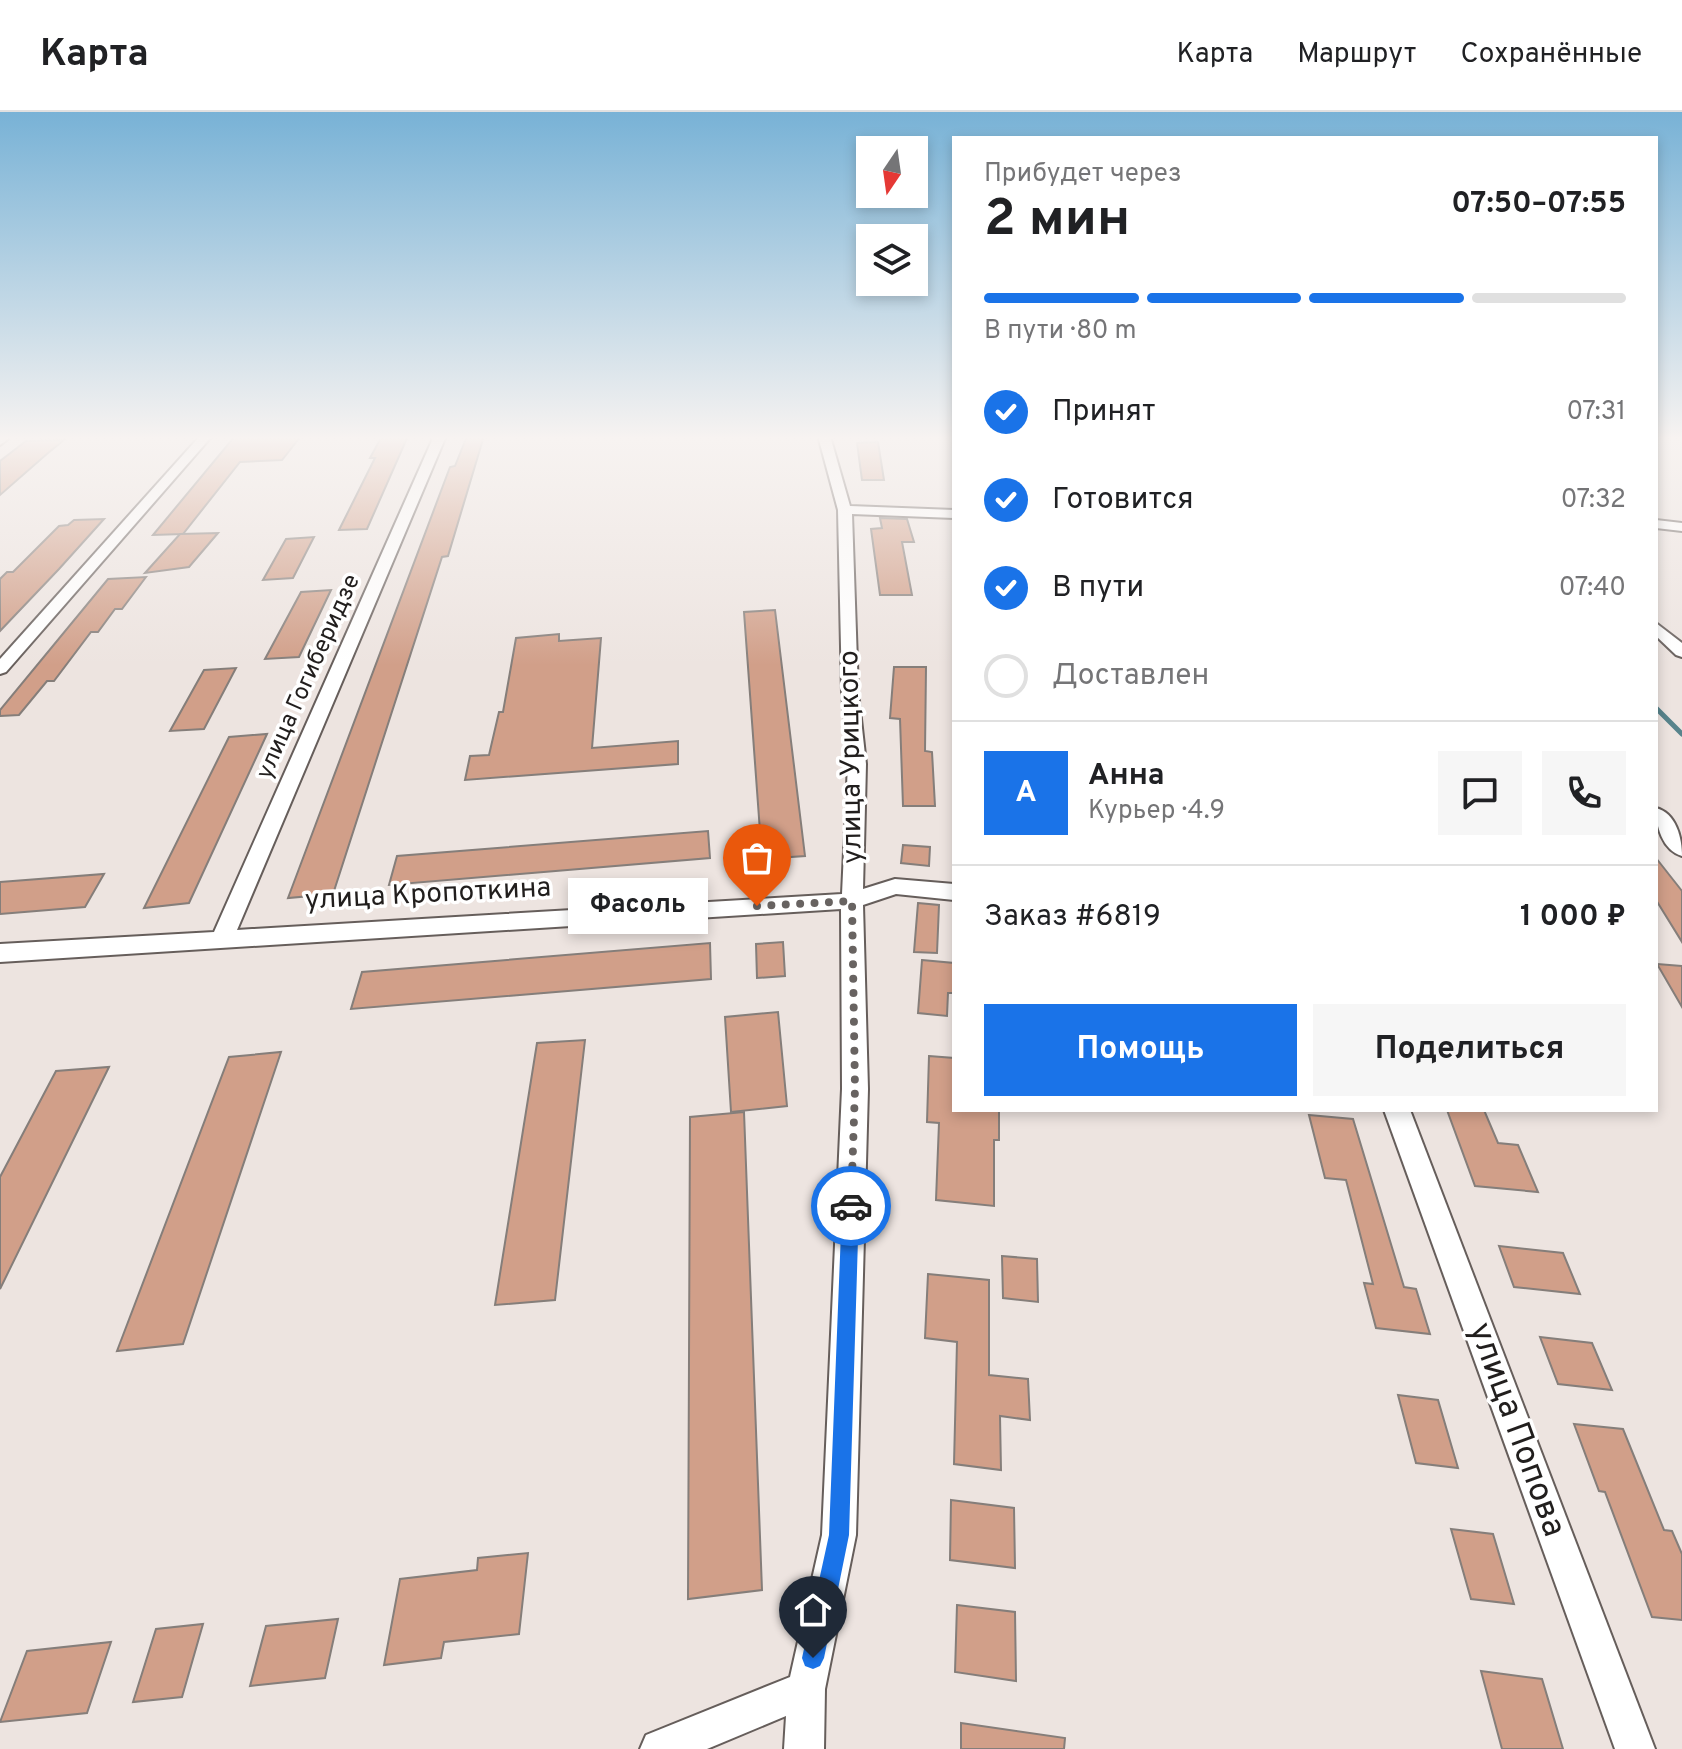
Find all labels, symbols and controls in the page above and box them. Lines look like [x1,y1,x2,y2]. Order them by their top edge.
text: Карта [40,31,149,80]
text: Карта [1177,37,1253,73]
text: Маршрут [1297,37,1416,73]
text: Сохранённые [1460,37,1642,73]
north arrow [856,136,928,208]
map controls [856,136,928,296]
text: Прибудет через [984,158,1182,191]
text: 07:50–07:55 [1451,186,1626,223]
text: 2 мин [984,188,1130,254]
button: layers [856,224,928,296]
text: В пути · 80 m [984,315,1137,348]
icon: check [984,390,1028,434]
text: Принят [1052,394,1156,431]
text: 07:31 [1566,396,1626,429]
icon: check [984,478,1028,522]
text: Готовится [1052,482,1194,519]
text: 07:32 [1561,484,1626,517]
icon: check [984,566,1028,610]
street label: улица Гогиберидзе [250,570,368,784]
text: В пути [1052,570,1144,607]
text: 07:40 [1559,572,1626,605]
street label: улица Урицкого [832,650,872,864]
text: Доставлен [1052,658,1209,695]
button: chat [1438,751,1522,835]
button: phone [1542,751,1626,835]
text: Анна [1088,758,1165,795]
text: А [1015,775,1037,812]
text: Курьер · 4.9 [1088,795,1225,828]
pin [723,824,791,906]
icon: bag [735,836,779,880]
street label: улица Кропоткина [304,871,552,919]
callout: Фасоль [569,878,709,934]
text: Фасоль [590,889,686,922]
text: Заказ #6819 [984,899,1161,936]
text: 1 000 ₽ [1520,899,1626,936]
button: Помощь [984,1004,1297,1096]
button: Поделиться [1313,1004,1626,1096]
courier [811,1166,891,1246]
icon: car [829,1184,873,1228]
street label: улица Попова [1457,1317,1575,1543]
pin [779,1576,847,1658]
icon: home [791,1588,835,1632]

